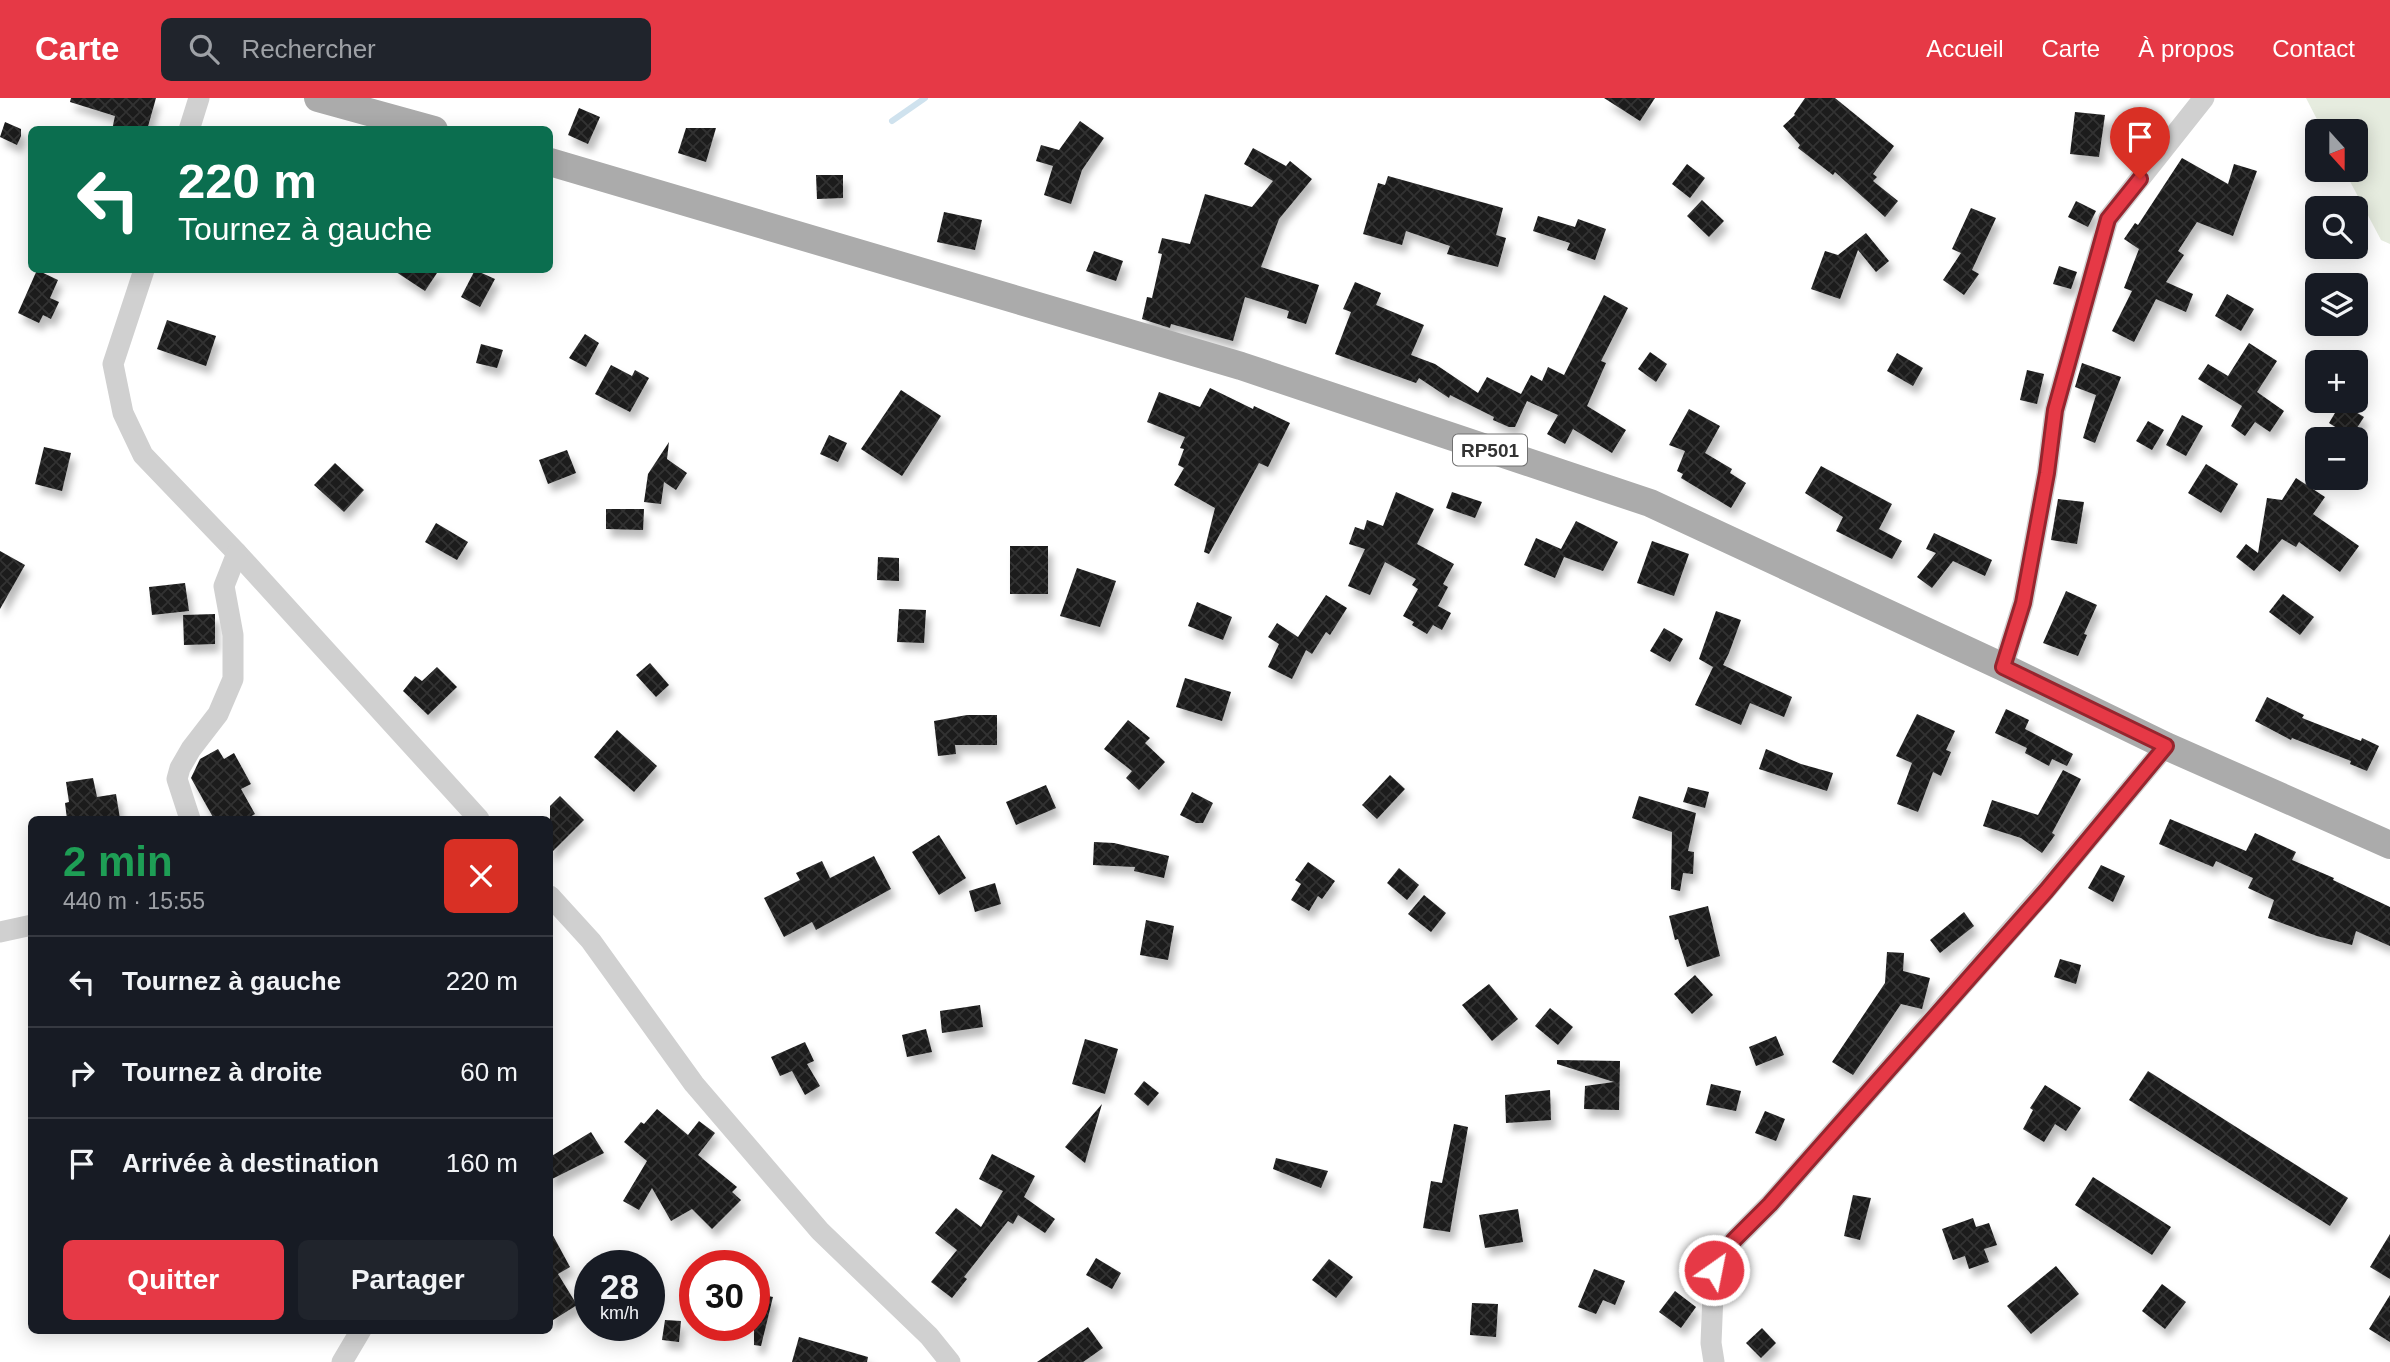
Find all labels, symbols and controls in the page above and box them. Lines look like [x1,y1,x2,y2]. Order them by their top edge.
search box [161,18,651,81]
text: Carte [35,30,119,67]
icon: search [185,30,223,68]
text: Rechercher [241,34,376,64]
text: Accueil [1926,35,2004,62]
text: Carte [2042,35,2100,62]
text: À propos [2138,35,2234,62]
text: Contact [2272,35,2355,62]
pin [2110,107,2170,179]
icon: arrive [2121,118,2159,156]
north arrow [2305,119,2368,182]
map controls [2305,119,2368,490]
icon: left [63,154,154,245]
text: 220 m [178,154,317,208]
button: search [2305,196,2368,259]
text: Tournez à gauche [178,211,432,247]
button: layers [2305,273,2368,336]
button: + [2305,350,2368,413]
button: − [2305,427,2368,490]
road number: RP501 [1453,434,1527,466]
text: 2 min [63,838,173,885]
button: close [444,839,518,913]
text: 440 m · 15:55 [63,888,205,914]
icon: left [63,963,101,1001]
text: Tournez à gauche [122,966,341,996]
text: 220 m [446,966,518,996]
icon: right [63,1054,101,1092]
text: Tournez à droite [122,1057,322,1087]
text: 60 m [460,1057,518,1087]
icon: arrive [63,1145,101,1183]
text: Arrivée à destination [122,1148,379,1178]
text: 160 m [446,1148,518,1178]
position arrow [1677,1233,1751,1307]
button: Quitter [63,1240,284,1320]
button: Partager [298,1240,518,1320]
speed limit sign: 30 [679,1250,770,1341]
text: 28 [600,1267,639,1306]
text: km/h [600,1303,639,1323]

